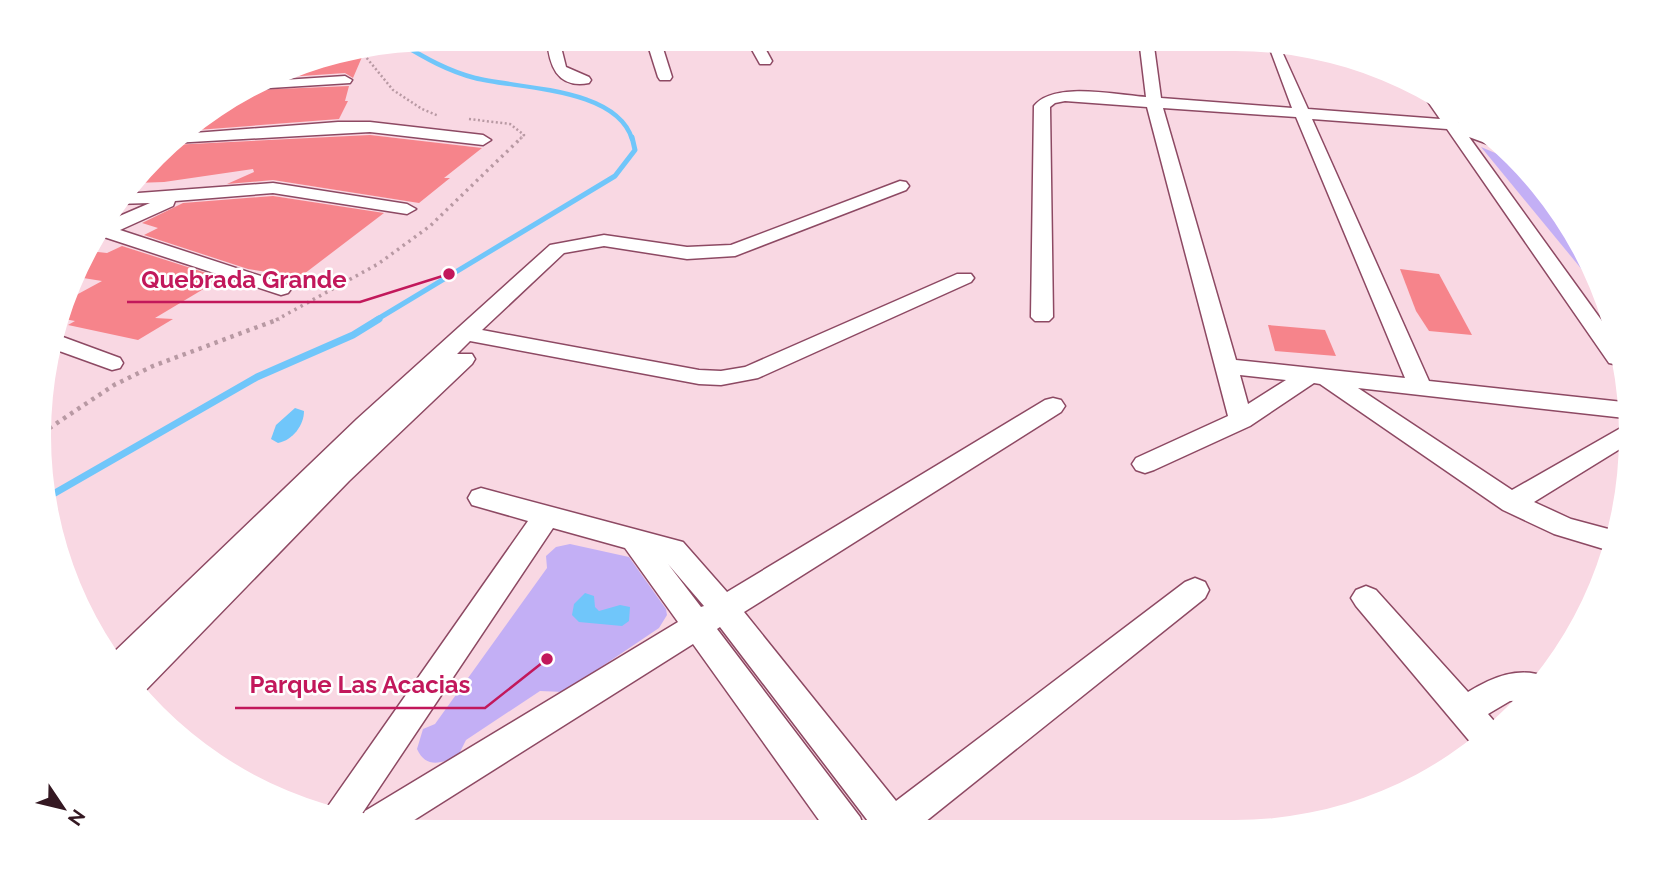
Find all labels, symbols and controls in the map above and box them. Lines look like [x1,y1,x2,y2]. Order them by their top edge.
callout: Quebrada Grande [127,257,360,302]
text: Quebrada Grande [141,265,347,294]
callout: Parque Las Acacias [235,663,485,708]
text: Parque Las Acacias [250,670,471,699]
north arrow [28,773,98,843]
text: N [64,806,90,830]

